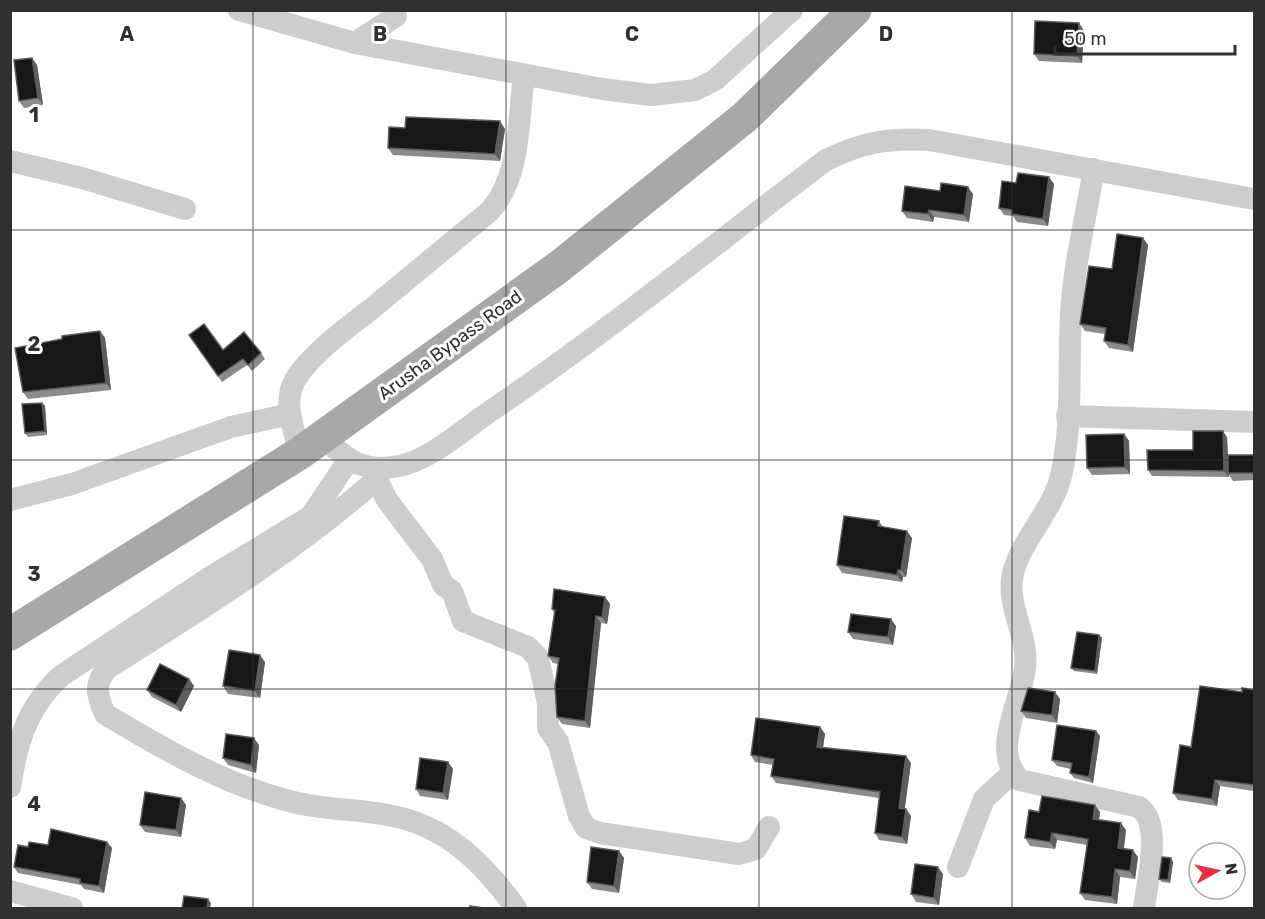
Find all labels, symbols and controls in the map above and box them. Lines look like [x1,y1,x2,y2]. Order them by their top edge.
scale bar [1055,18,1235,56]
text: A [120,22,135,46]
text: B [373,22,387,46]
text: C [625,22,639,46]
text: D [879,22,893,46]
text: 50 m [1064,28,1107,50]
text: 1 [29,103,39,127]
street label: Arusha Bypass Road [374,285,526,405]
text: 2 [28,332,41,356]
text: 3 [27,562,41,586]
text: 4 [27,792,41,816]
north arrow [1187,841,1247,901]
text: N [1221,862,1242,876]

